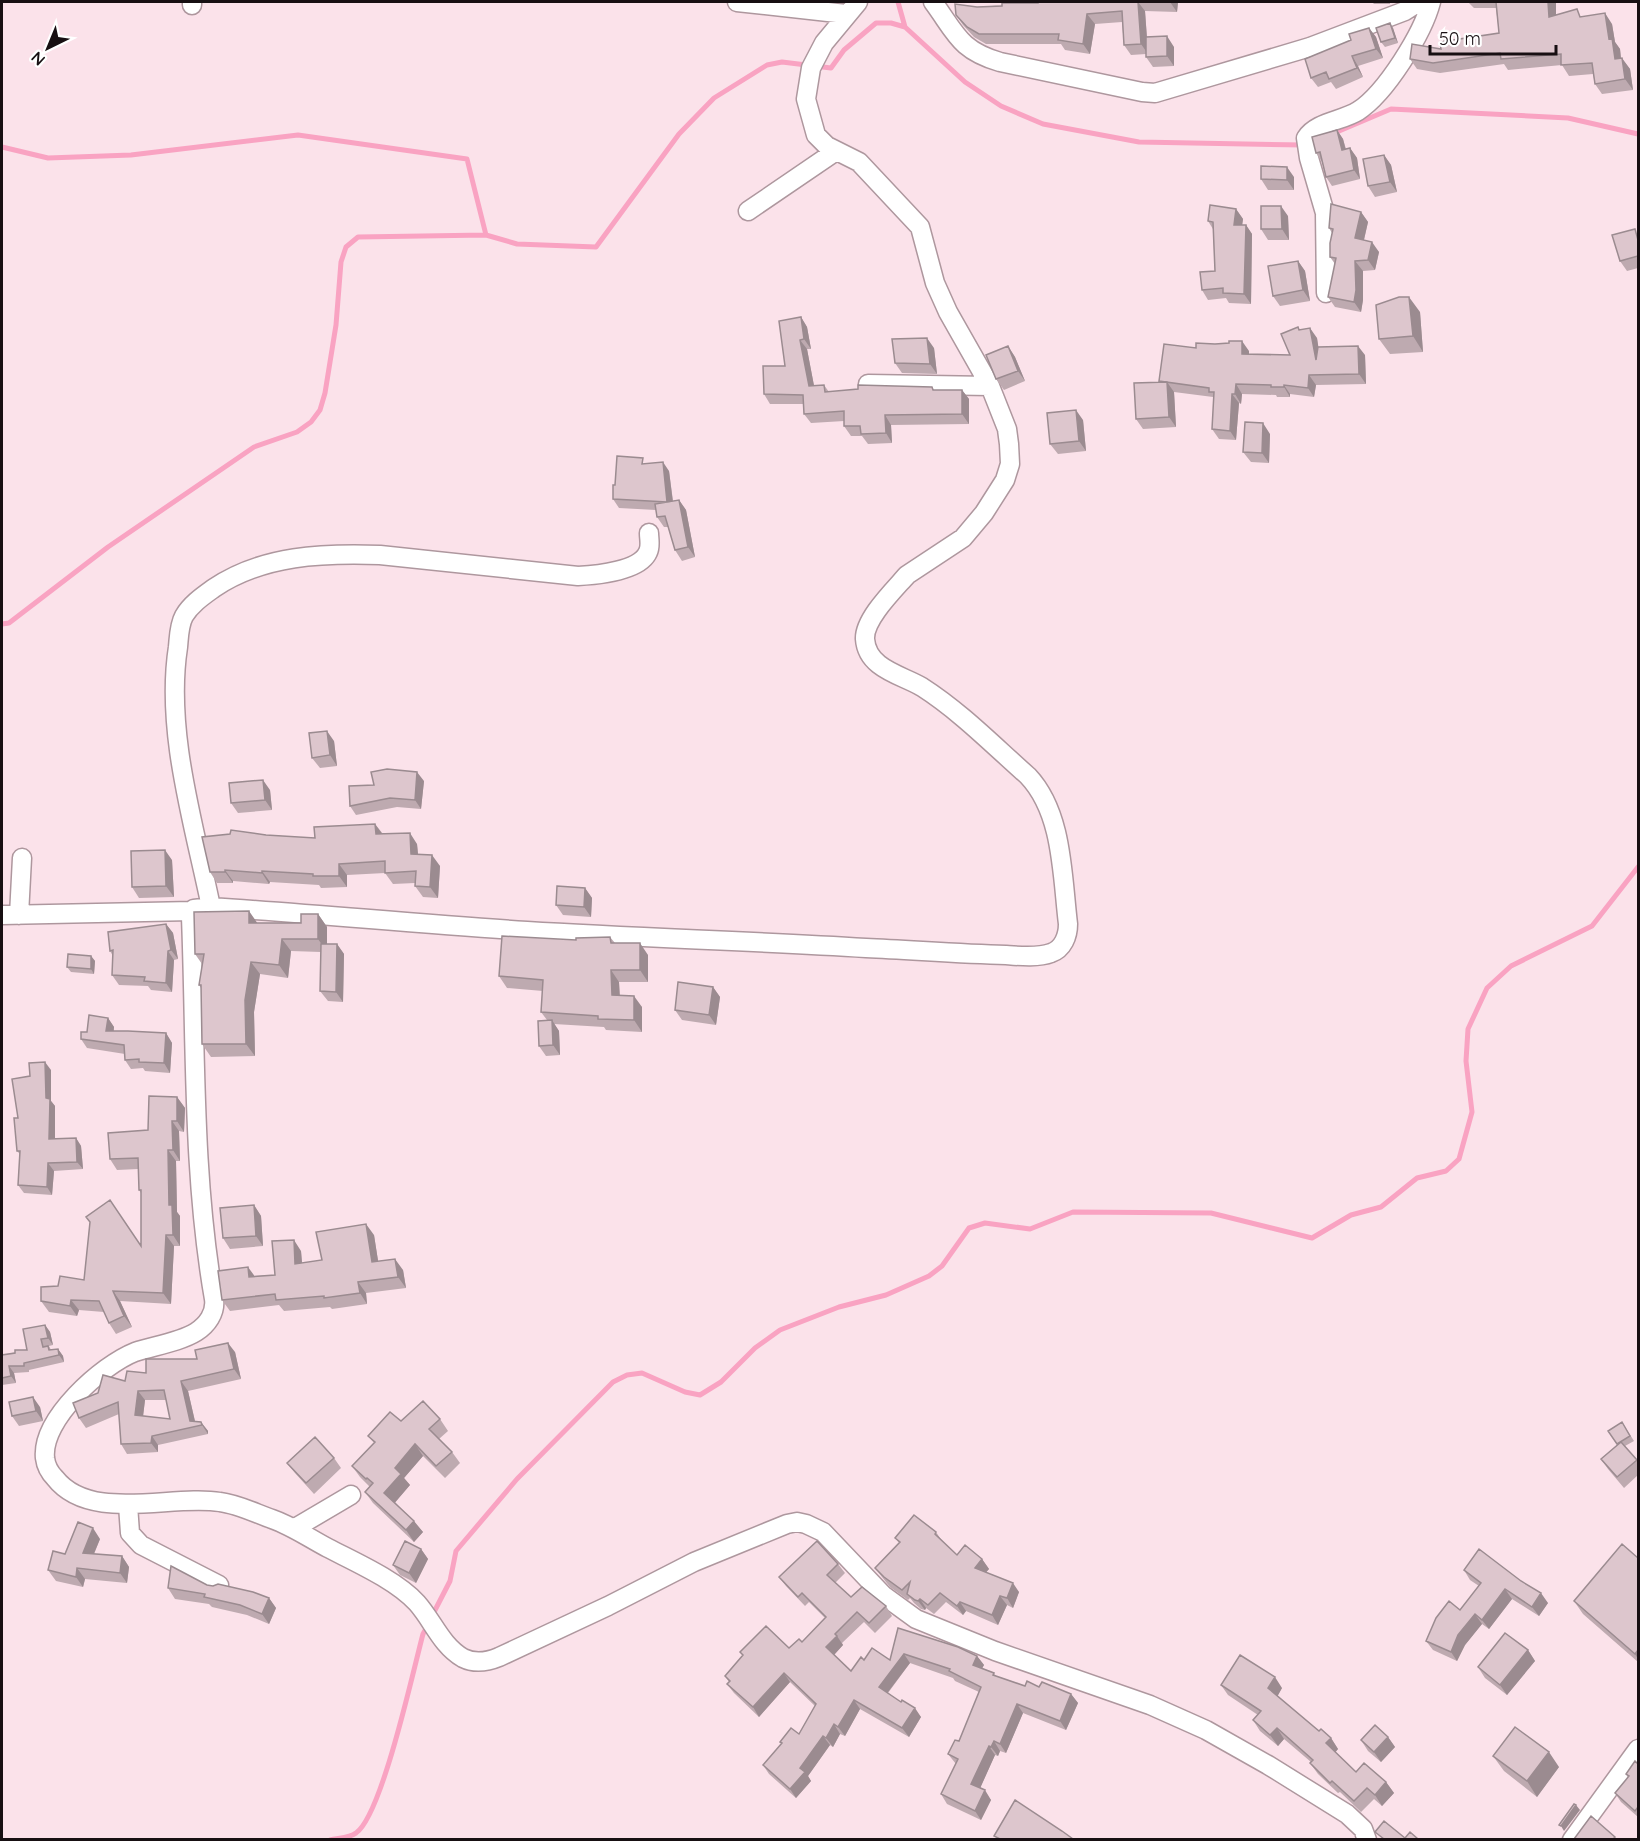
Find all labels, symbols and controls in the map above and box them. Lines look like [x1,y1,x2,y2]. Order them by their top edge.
north arrow [18,18,78,78]
scale bar [1430,18,1556,56]
text: 50 m [1439,27,1481,50]
text: N [27,48,49,70]

